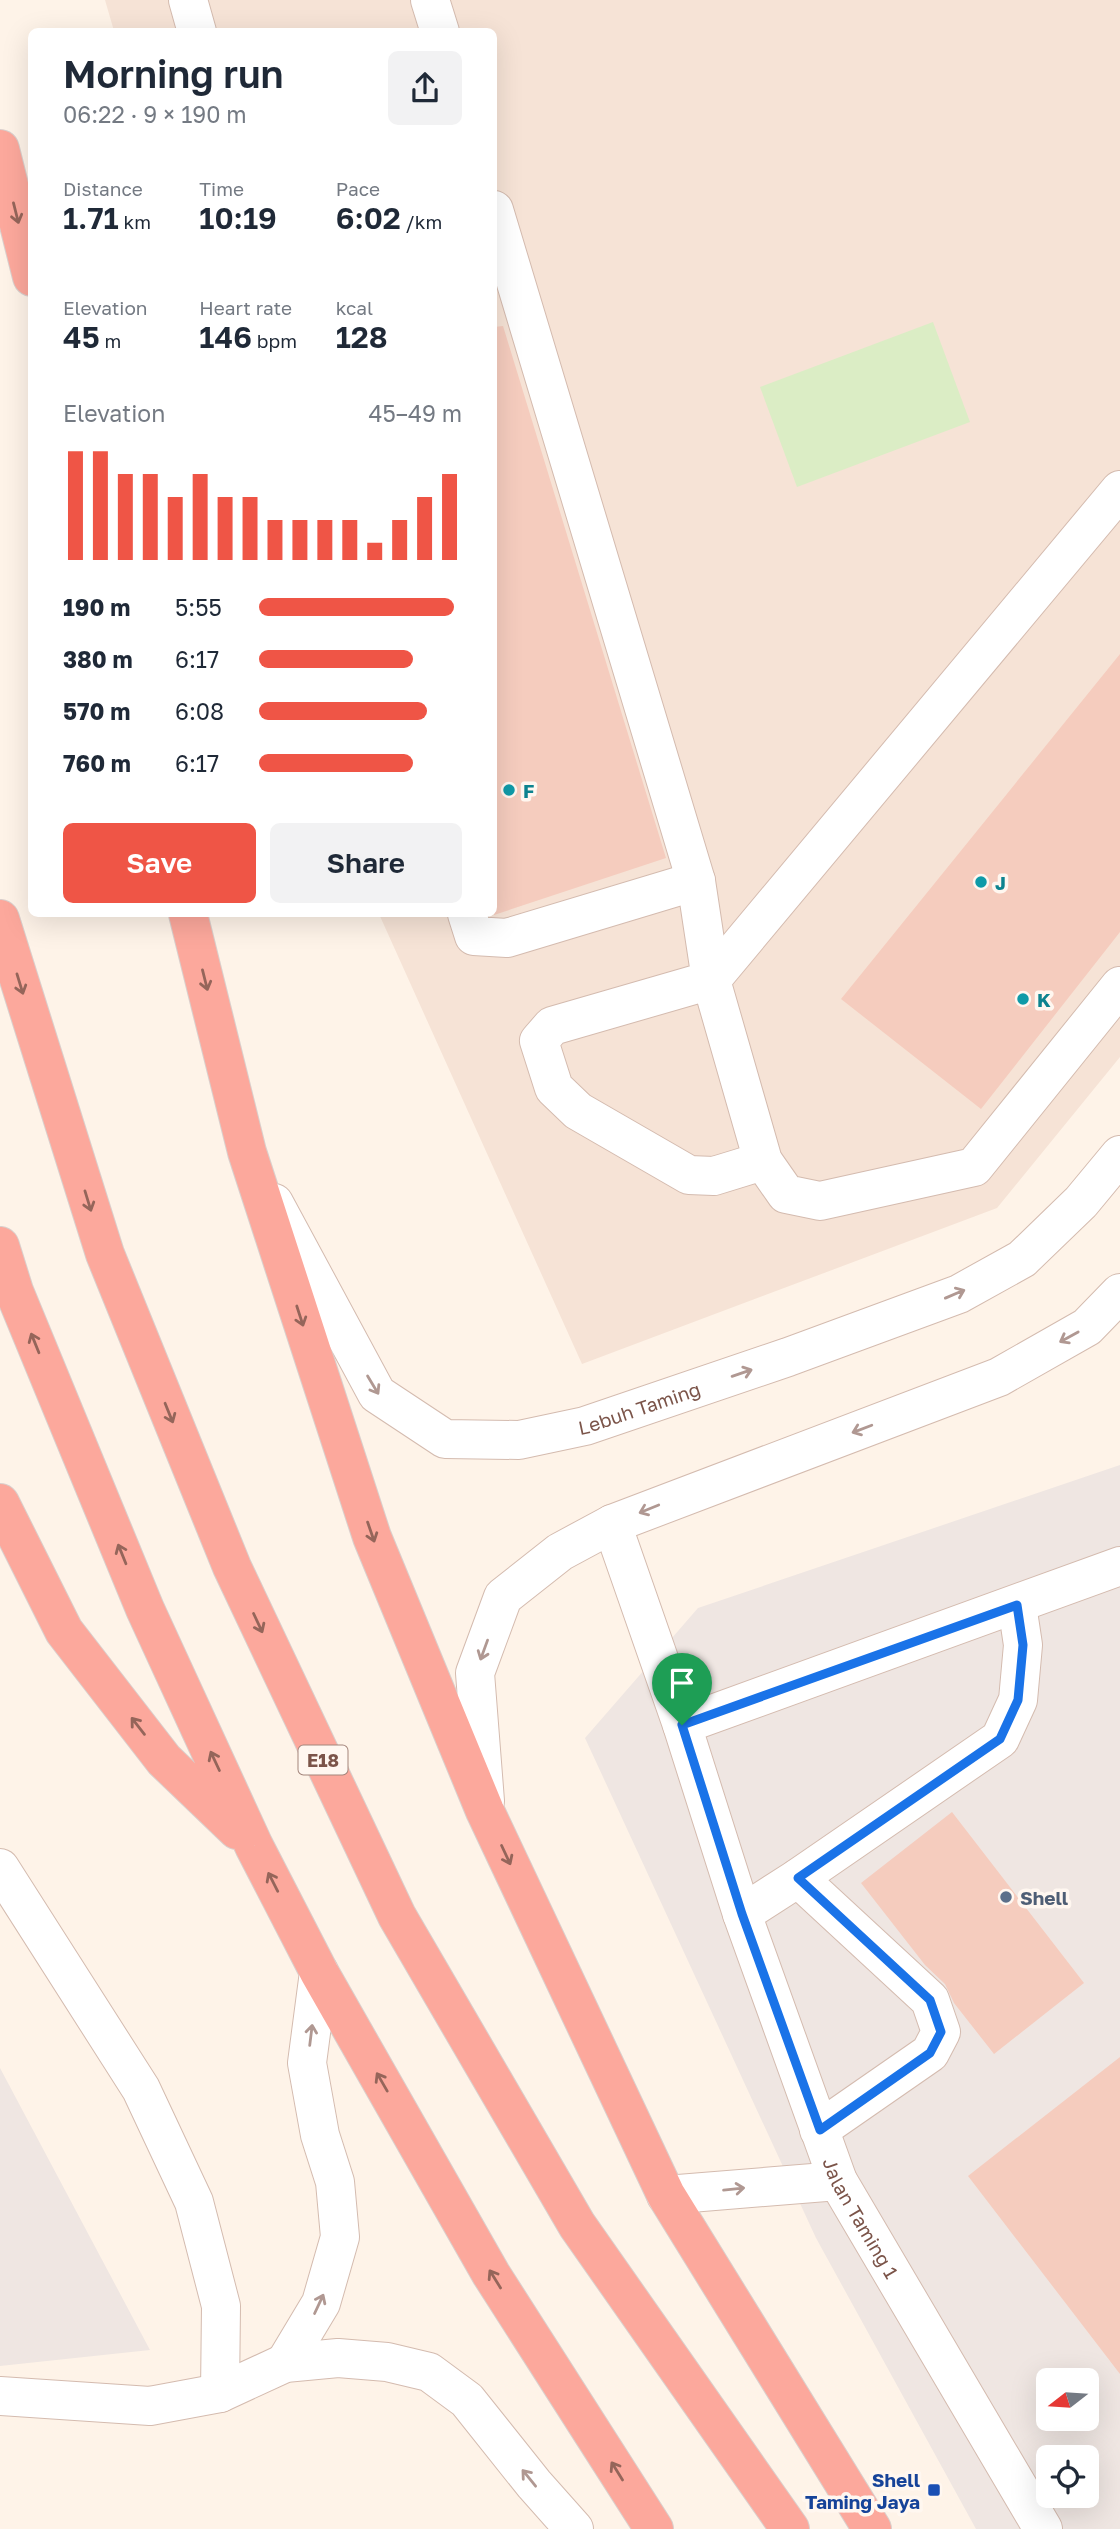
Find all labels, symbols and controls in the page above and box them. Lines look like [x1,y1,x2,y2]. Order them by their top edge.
text: Morning run [63,51,284,96]
button: share [388,51,462,125]
text: 06:22 · 9 × 190 m [63,100,247,128]
text: Distance [63,177,143,200]
text: Time [199,177,244,200]
text: Pace [336,177,380,200]
text: 1.71 [63,200,119,236]
text: 10:19 [199,200,277,236]
text: 6:02 [336,200,401,236]
one-way arrow [10,201,23,224]
text: km [119,210,151,233]
text: /km [401,210,442,233]
text: Elevation [63,296,148,319]
text: Heart rate [199,296,292,319]
text: kcal [336,296,373,319]
text: 45 [63,319,100,355]
text: 146 [199,319,252,355]
text: 128 [336,319,388,355]
text: m [100,329,121,352]
text: bpm [252,329,297,352]
text: Elevation [63,399,165,427]
text: 45–49 m [368,399,462,427]
text: 190 m [63,593,130,621]
text: 5:55 [175,593,222,621]
text: 380 m [63,645,133,673]
text: 6:17 [175,645,219,673]
text: 570 m [63,697,130,725]
text: 6:08 [175,697,224,725]
text: 760 m [63,749,131,777]
text: 6:17 [175,749,219,777]
place label: F [523,779,534,802]
marker: F [501,782,517,798]
button: Save [63,823,256,903]
button: Share [270,823,462,903]
place label: J [995,871,1006,894]
marker: J [973,874,989,890]
one-way arrow [199,968,212,991]
one-way arrow [15,972,28,994]
place label: K [1037,988,1051,1011]
marker: K [1015,991,1031,1007]
one-way arrow [83,1190,96,1212]
one-way arrow [944,1287,966,1300]
one-way arrow [295,1305,308,1327]
one-way arrow [1059,1331,1080,1344]
one-way arrow [28,1333,41,1355]
one-way arrow [730,1366,752,1378]
one-way arrow [366,1374,380,1394]
street label: Lebuh Taming [576,1376,703,1439]
one-way arrow [164,1402,177,1424]
one-way arrow [851,1424,873,1437]
one-way arrow [638,1504,660,1517]
one-way arrow [366,1521,378,1543]
one-way arrow [115,1543,128,1565]
one-way arrow [252,1612,265,1633]
one-way arrow [476,1638,489,1660]
pin [652,1653,712,1725]
icon: arrive [663,1664,701,1702]
one-way arrow [131,1718,146,1736]
road number: E18 [298,1745,348,1774]
one-way arrow [208,1751,221,1772]
one-way arrow [500,1844,513,1865]
one-way arrow [265,1873,279,1893]
place label: Shell [1020,1886,1068,1909]
marker: Shell [998,1889,1014,1905]
one-way arrow [304,2024,317,2047]
one-way arrow [375,2072,388,2093]
street label: Jalan Taming 1 [819,2154,904,2282]
one-way arrow [722,2182,745,2195]
one-way arrow [488,2270,502,2290]
one-way arrow [313,2294,326,2315]
north arrow [1036,2368,1099,2431]
map controls [1036,2368,1099,2508]
button: locate [1036,2445,1099,2508]
one-way arrow [609,2462,623,2482]
place label: Shell Taming Jaya [805,2468,920,2513]
one-way arrow [521,2469,537,2487]
marker: Shell Taming Jaya [926,2482,942,2498]

